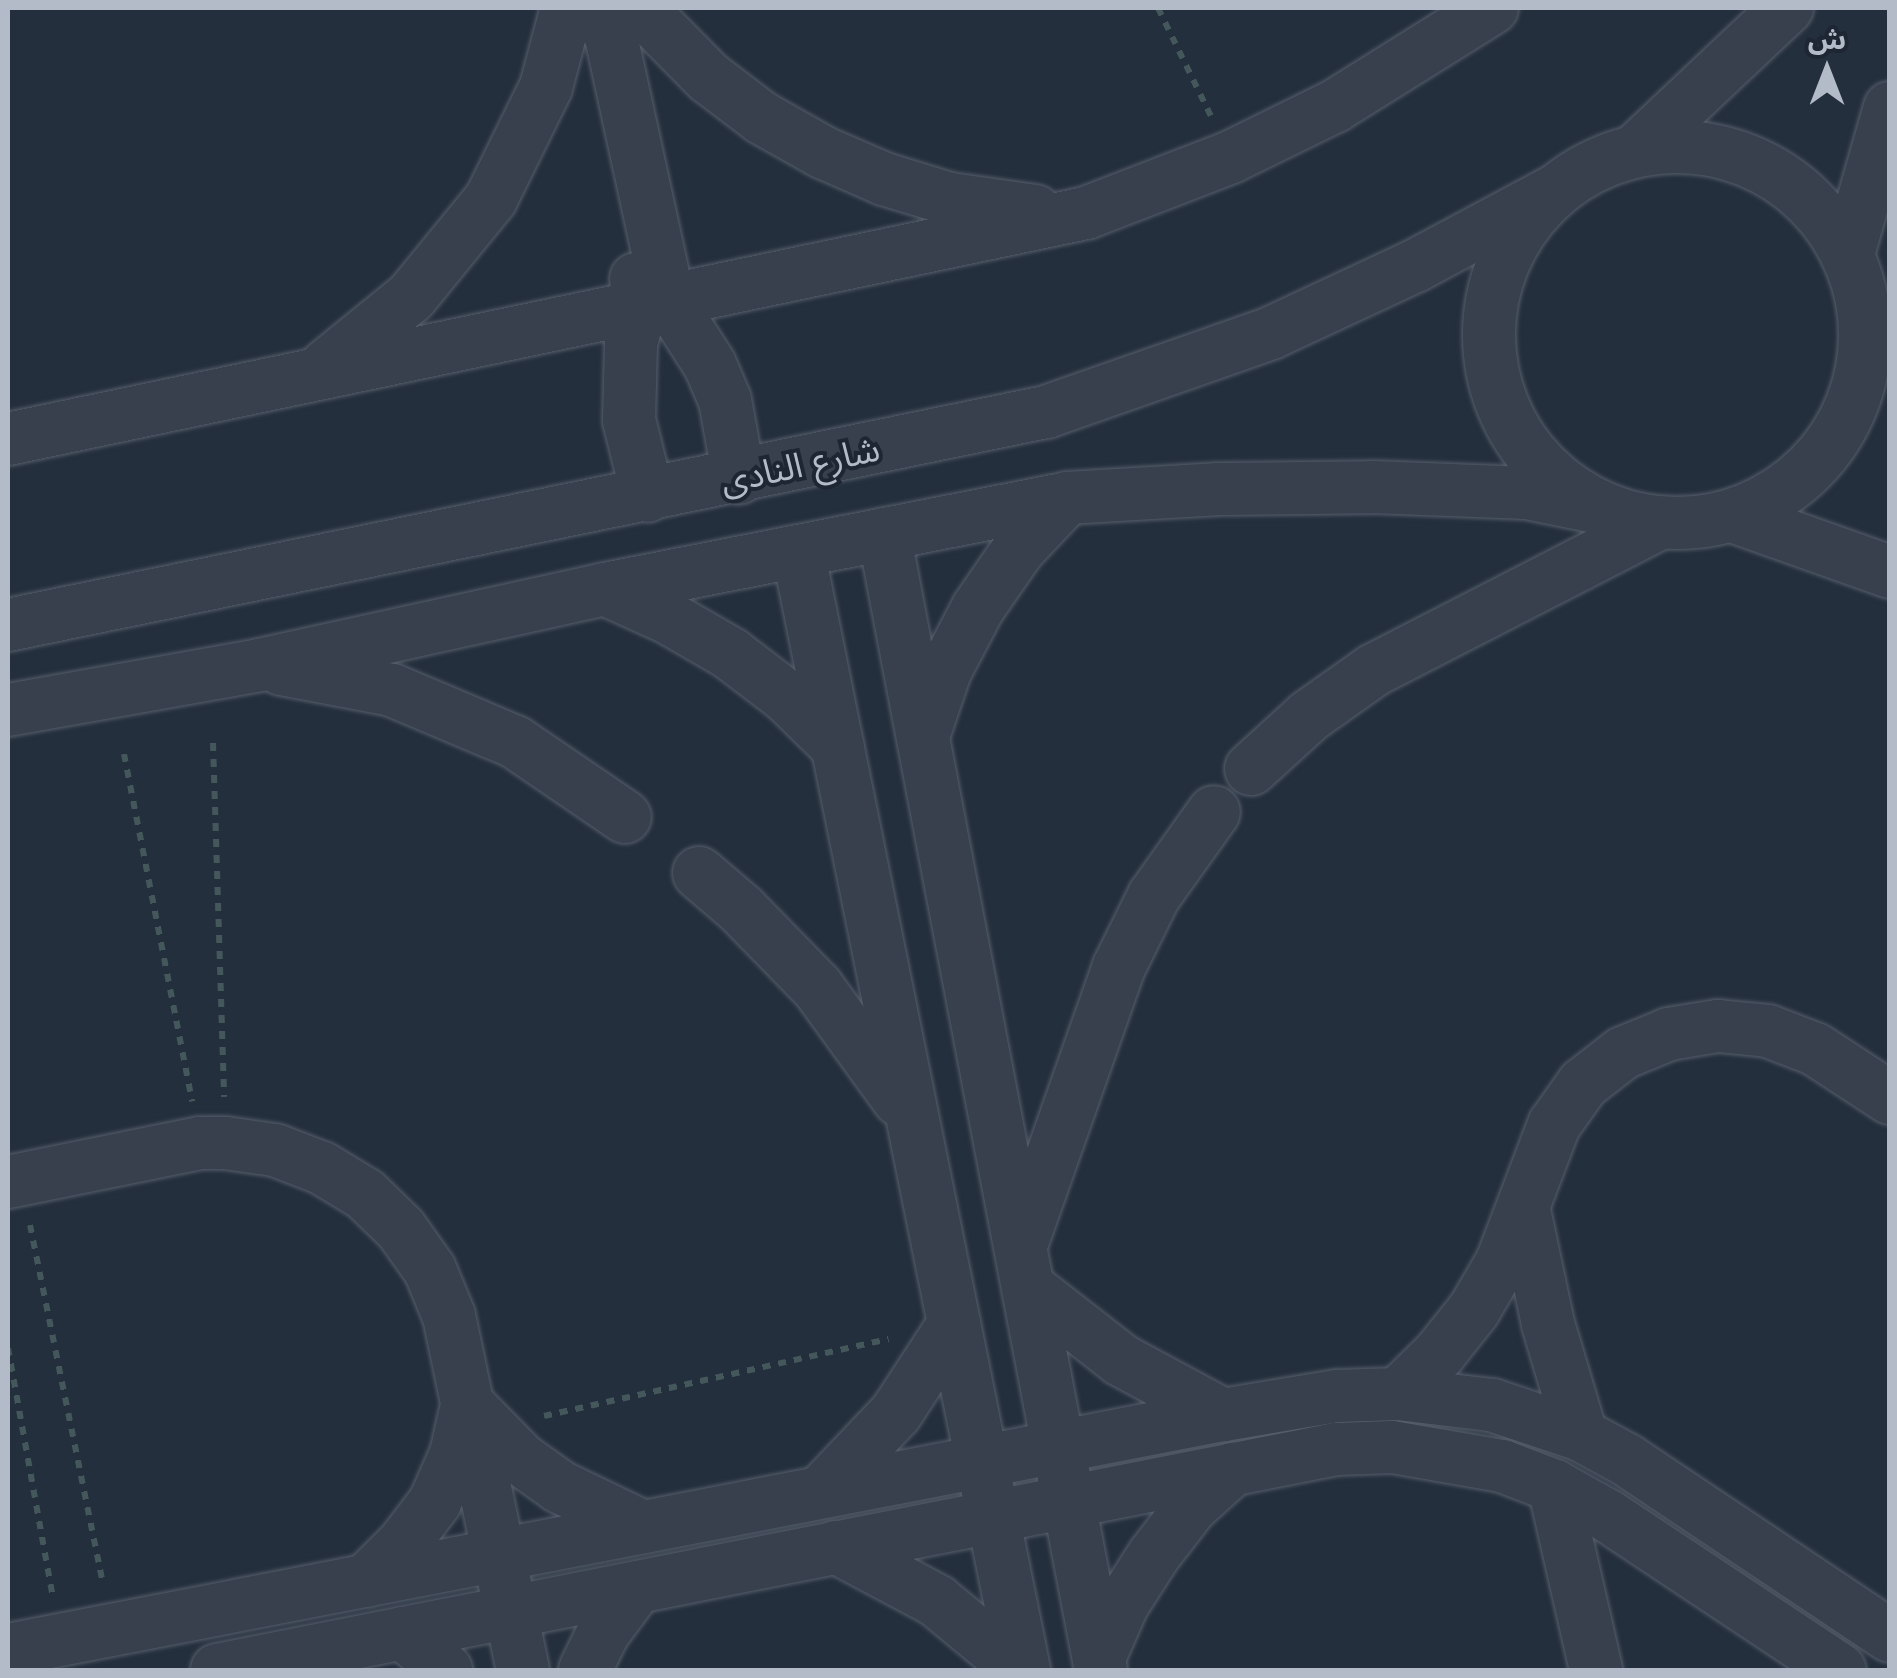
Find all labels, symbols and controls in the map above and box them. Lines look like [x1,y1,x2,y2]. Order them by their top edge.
text: ش [1808,19,1846,60]
north arrow [1777,20,1877,120]
street label: شارع النادى [717,428,883,502]

